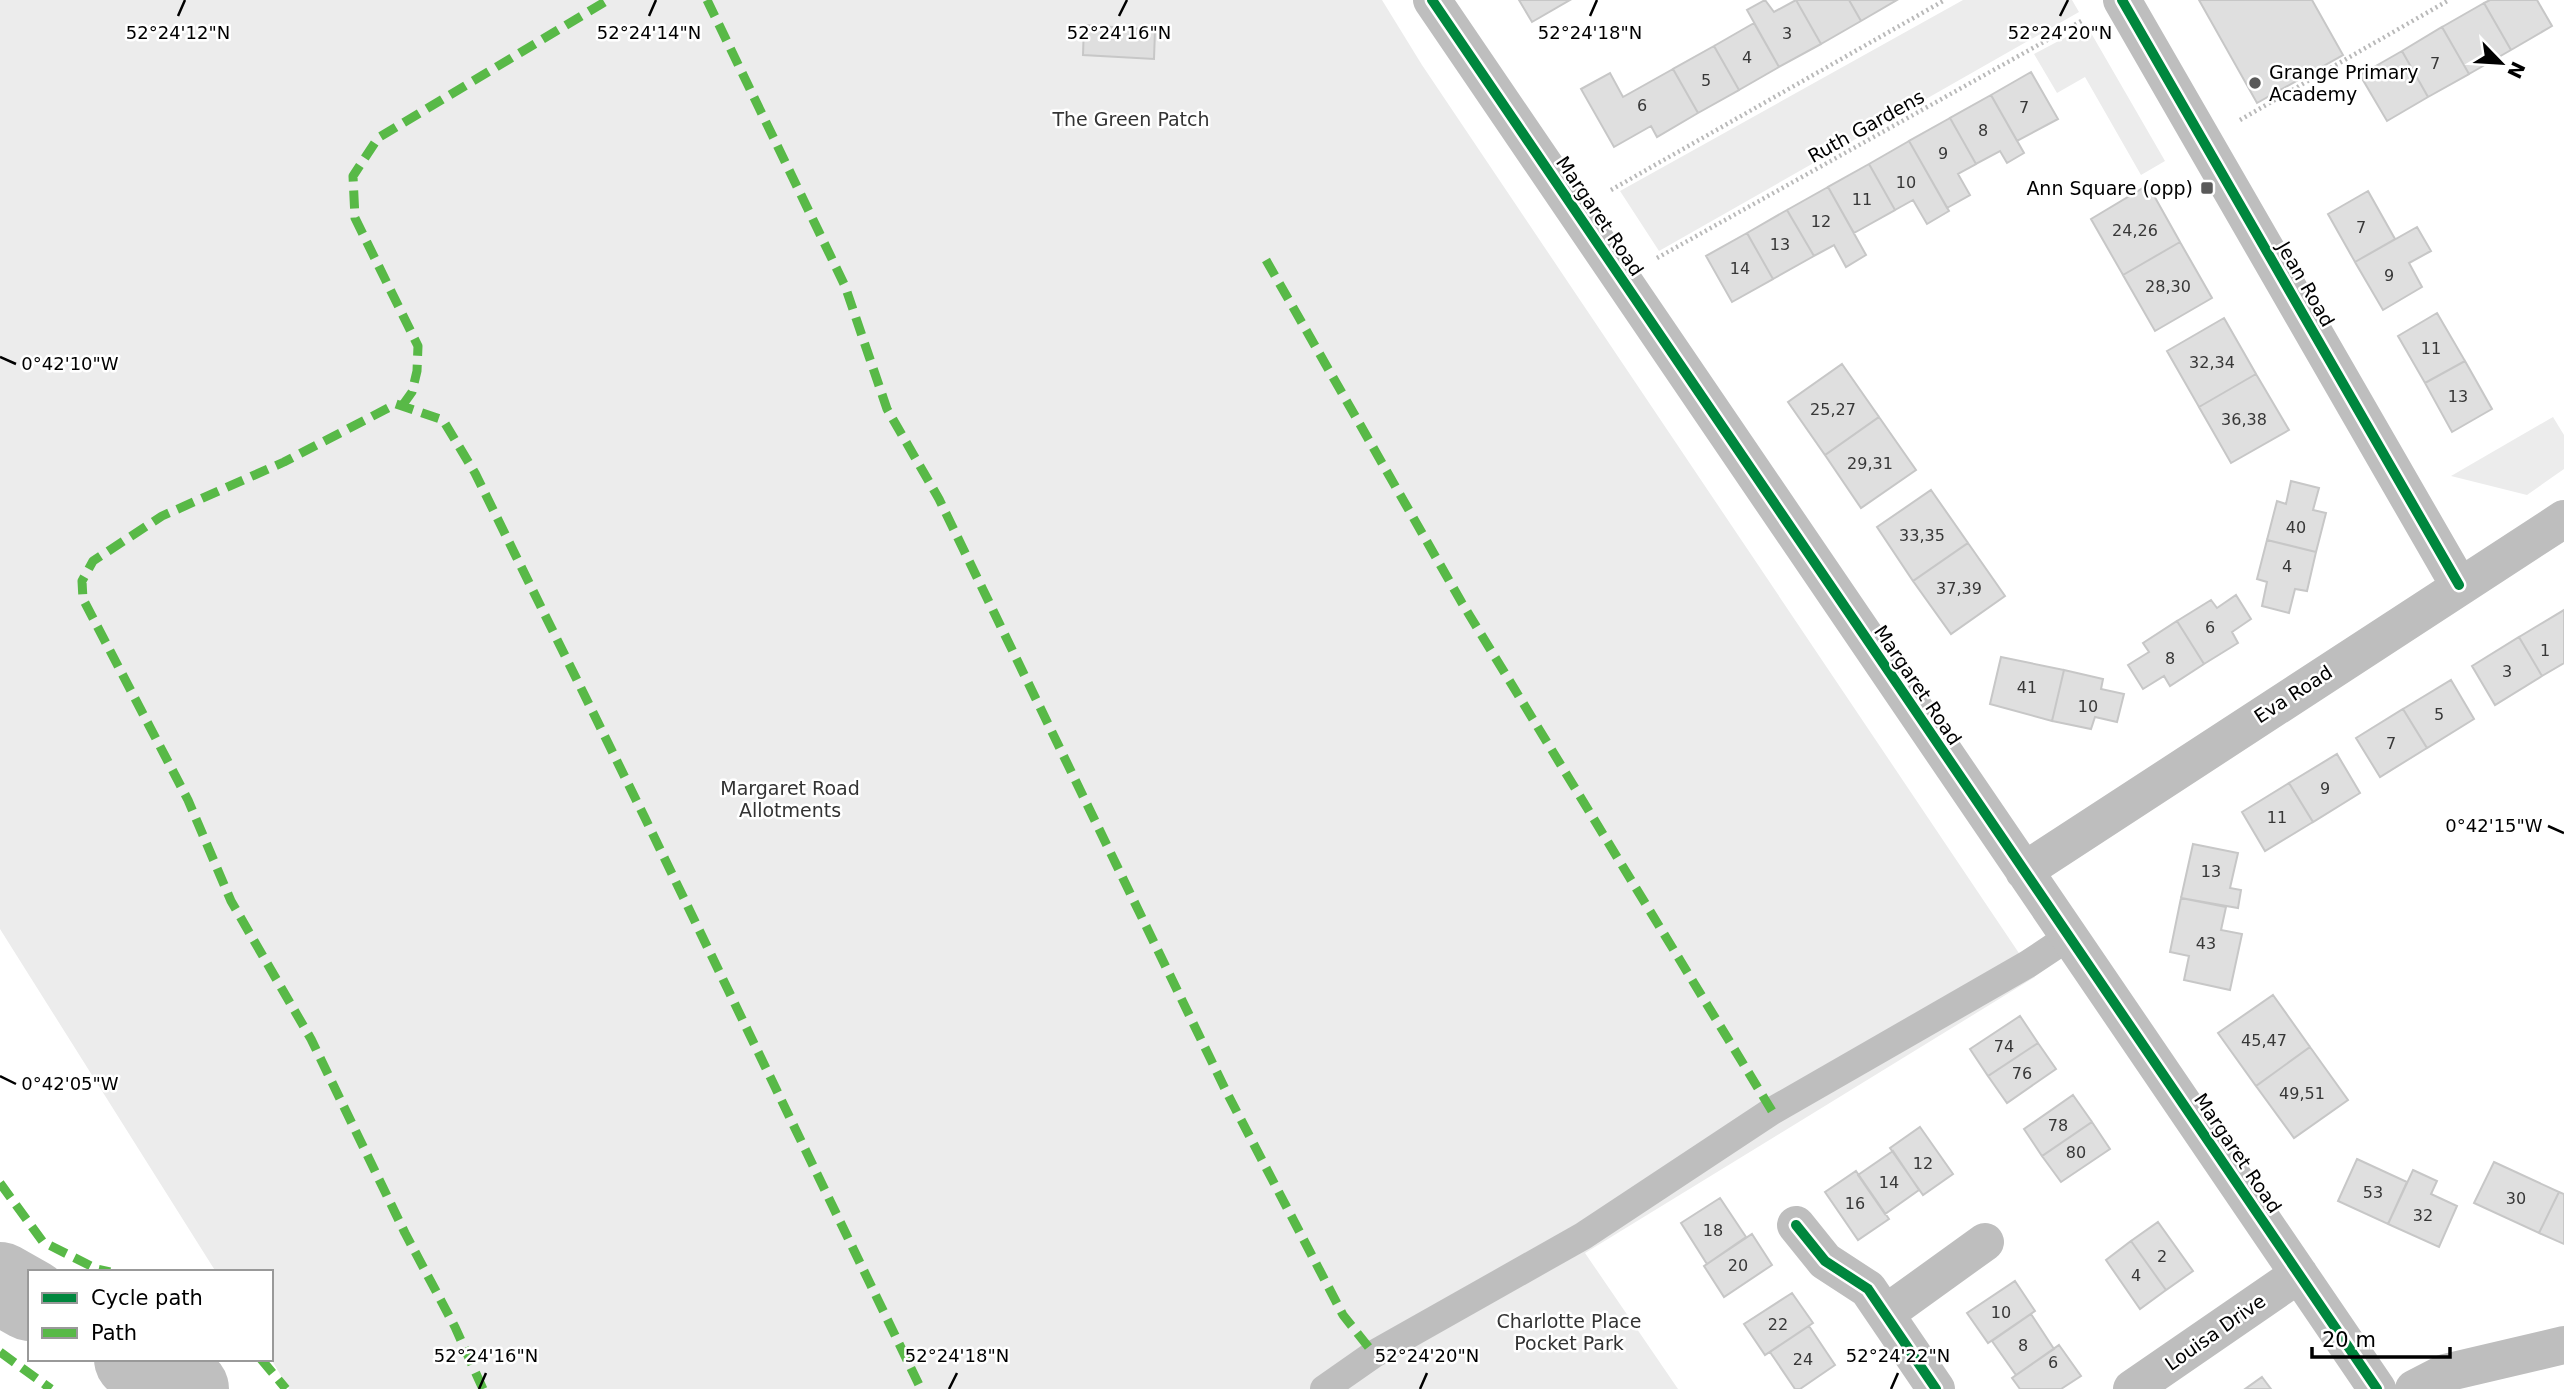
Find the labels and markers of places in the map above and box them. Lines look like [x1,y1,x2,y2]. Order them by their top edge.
place label: Grange Primary Academy [2269,61,2418,105]
marker: Grange Primary Academy [2247,75,2263,91]
place label: Ann Square (opp) [2026,177,2193,199]
marker: Ann Square (opp) [2199,180,2215,196]

